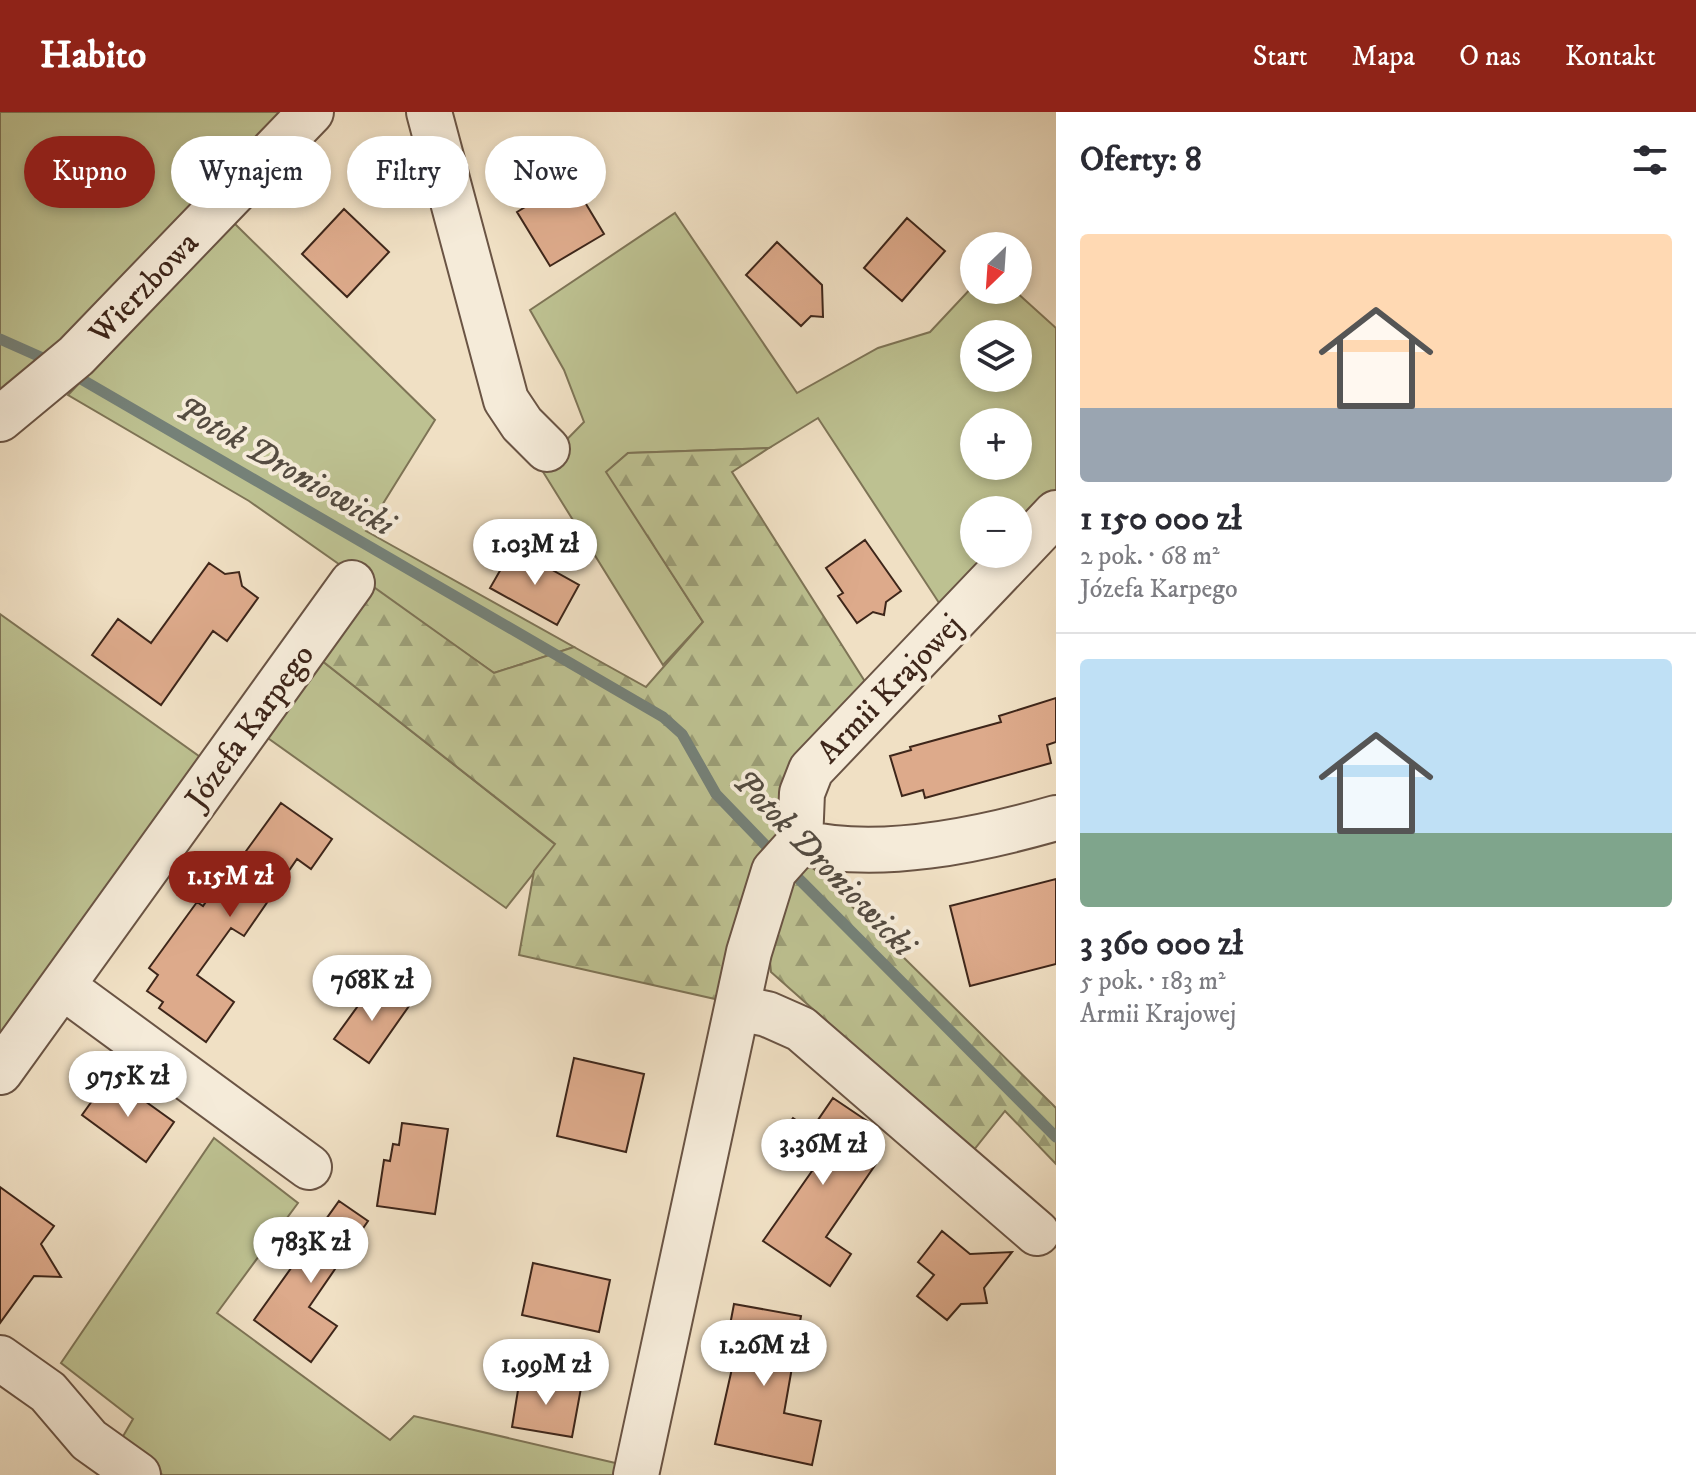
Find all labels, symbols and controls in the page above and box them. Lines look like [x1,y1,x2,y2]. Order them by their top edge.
text: Habito [40,32,146,80]
text: Start [1253,39,1308,74]
text: Mapa [1352,39,1415,74]
text: O nas [1459,39,1521,74]
text: Kontakt [1565,39,1656,74]
chip: Kupno [24,136,155,208]
chip: Wynajem [171,136,331,208]
chip: Filtry [347,136,469,208]
chip: Nowe [485,136,606,208]
icon: filters [1628,138,1672,182]
text: Oferty: 8 [1080,139,1202,181]
street label: Wierzbowa [80,223,208,354]
north arrow [960,232,1032,304]
map controls [960,232,1032,568]
icon: home [1304,286,1448,430]
button: layers [960,320,1032,392]
water label: Potok Droniowicki [168,387,403,547]
button: + [960,408,1032,480]
button: − [960,496,1032,568]
text: 1 150 000 zł [1080,498,1242,540]
pin: 1.03M zł [452,519,618,587]
text: 1.03M zł [491,528,579,561]
text: 2 pok. · 68 m² [1080,540,1220,573]
text: Józefa Karpego [1080,573,1238,606]
street label: Armii Krajowej [809,606,972,772]
street label: Józefa Karpego [176,637,324,820]
icon: home [1304,711,1448,855]
water label: Potok Droniowicki [723,761,925,968]
pin: 1.15M zł [147,851,313,919]
text: 1.15M zł [187,860,273,893]
text: 3 360 000 zł [1080,923,1243,965]
pin: 768K zł [298,955,446,1023]
text: 768K zł [330,964,414,997]
text: 5 pok. · 183 m² [1080,965,1226,998]
text: Armii Krajowej [1080,998,1236,1031]
pin: 975K zł [54,1051,202,1119]
text: 975K zł [87,1060,169,1093]
pin: 3.36M zł [740,1119,906,1187]
text: 3.36M zł [779,1128,867,1161]
pin: 783K zł [237,1217,385,1285]
text: 783K zł [271,1226,351,1259]
pin: 1.26M zł [681,1320,847,1388]
text: 1.26M zł [719,1329,809,1362]
pin: 1.99M zł [463,1339,629,1407]
text: 1.99M zł [501,1348,591,1381]

